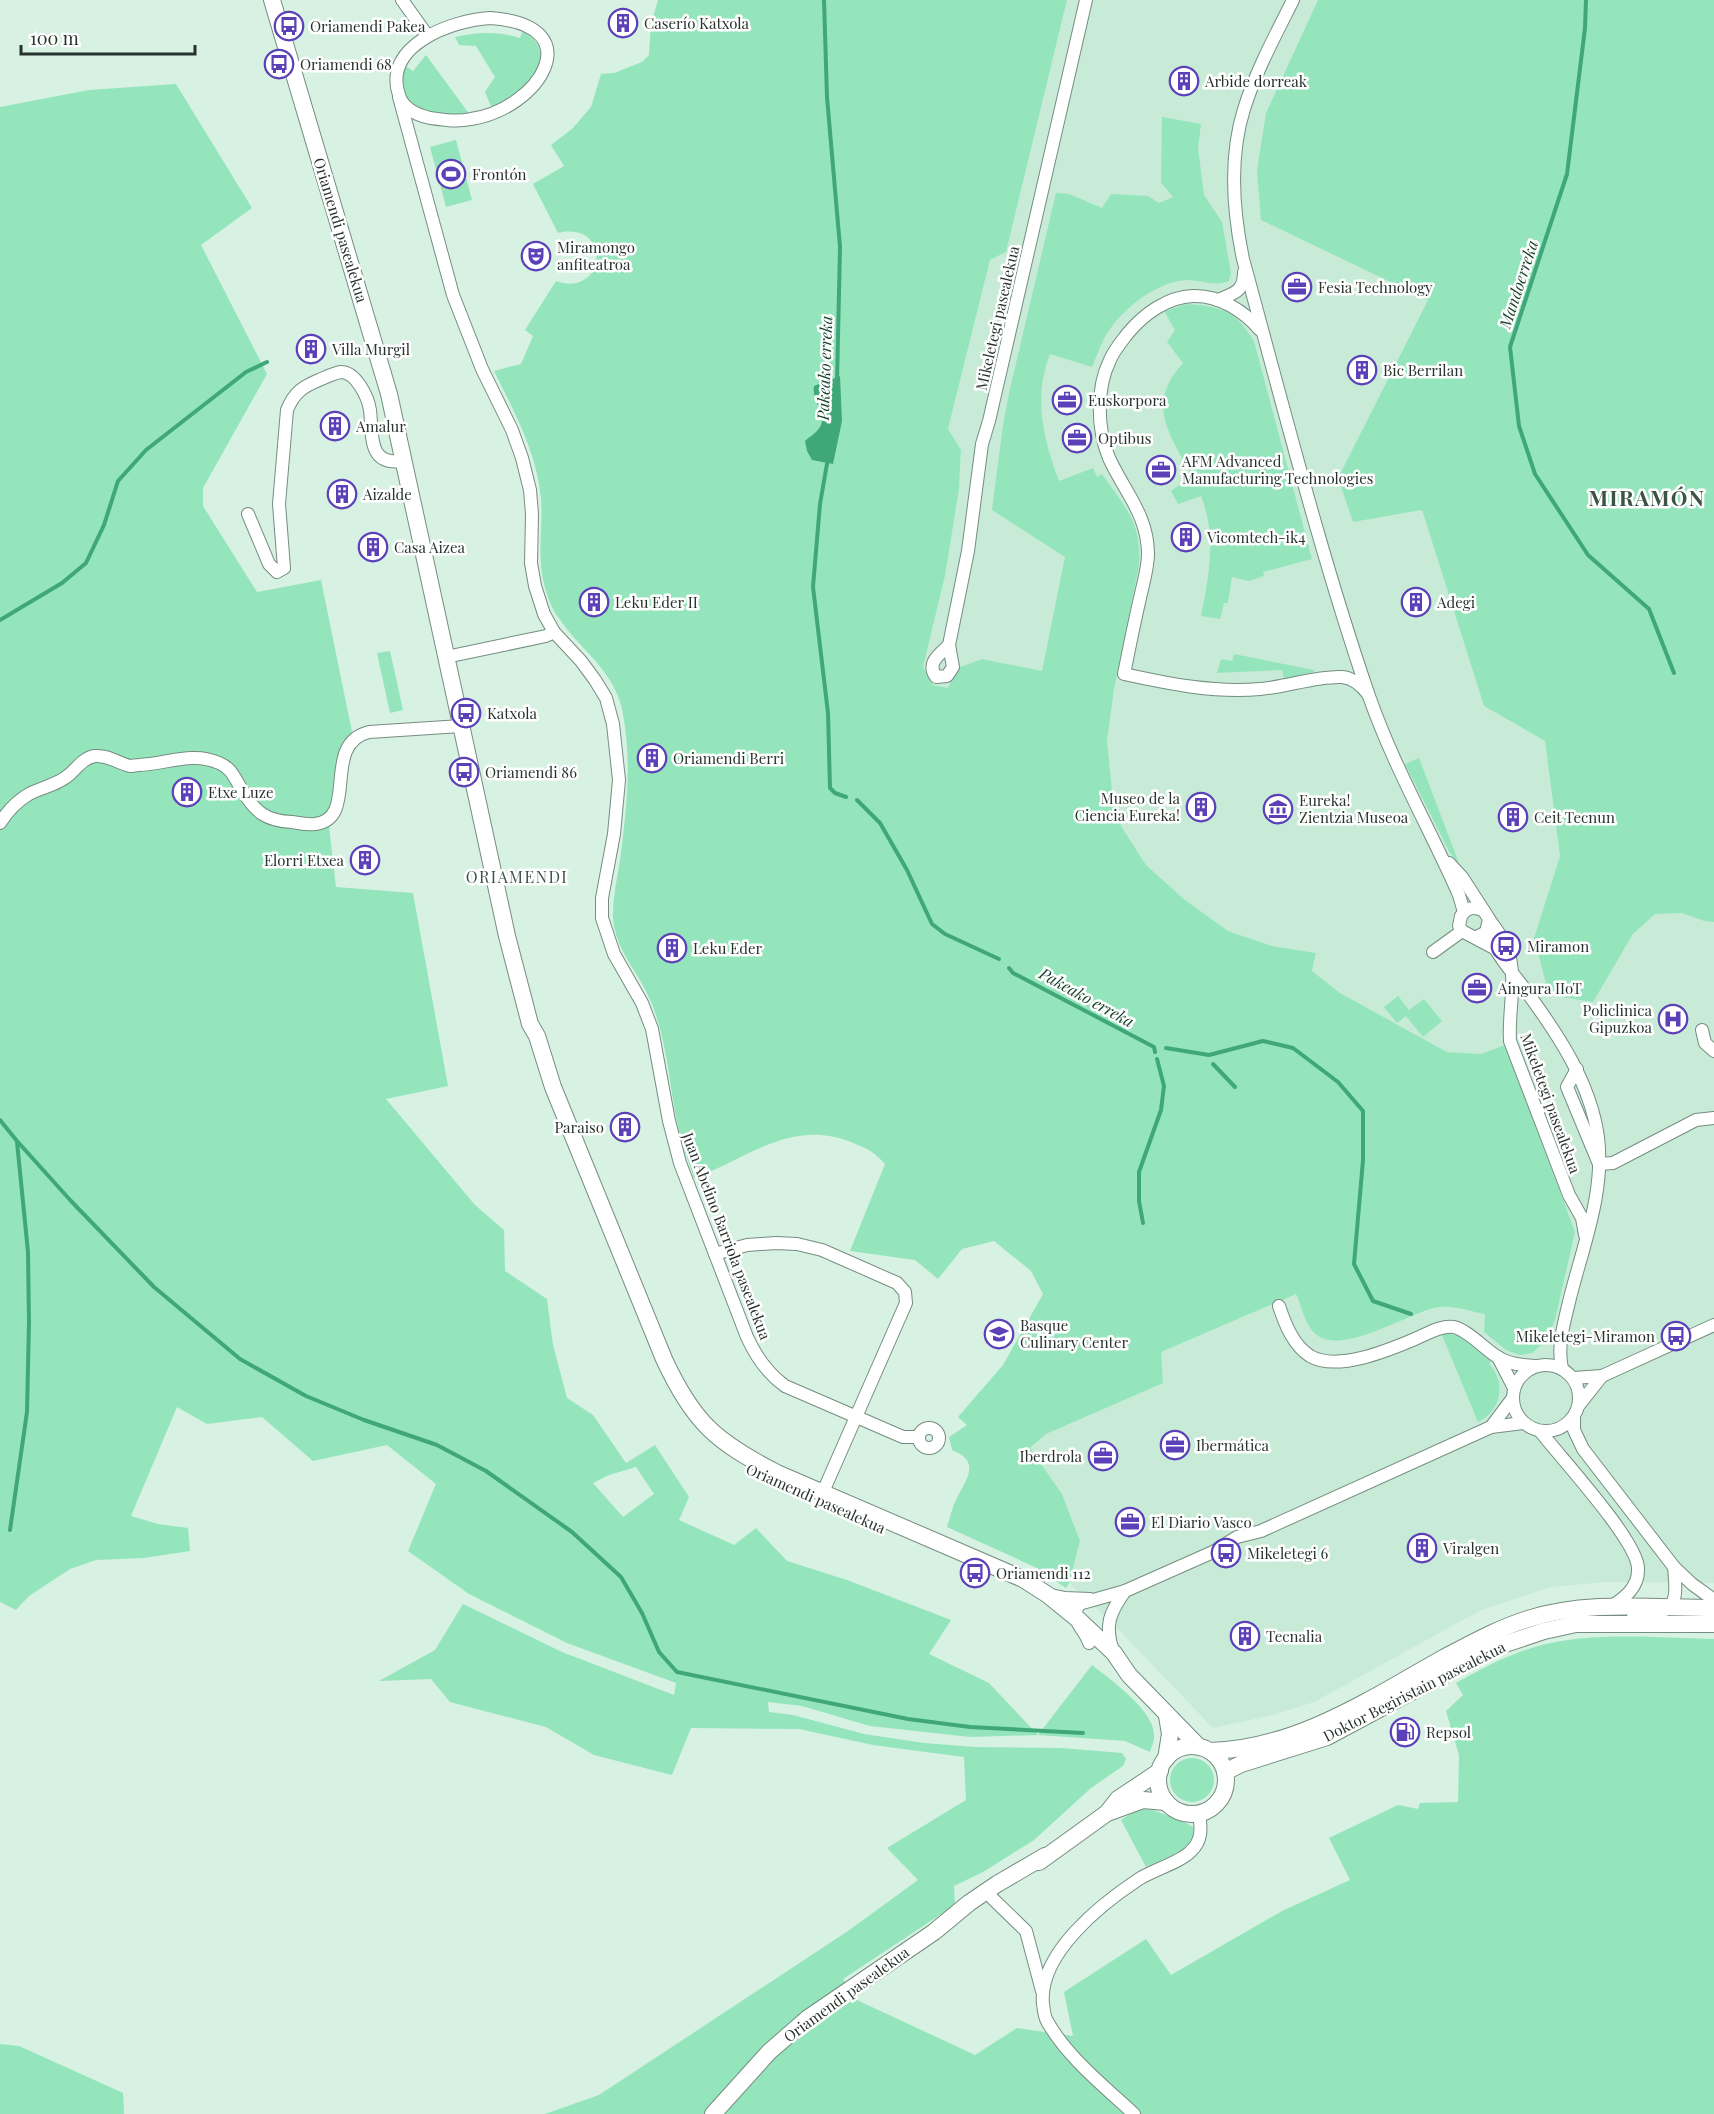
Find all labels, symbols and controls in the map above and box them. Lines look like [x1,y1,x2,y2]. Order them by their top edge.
building icon: Caserío Katxola [607,7,639,39]
bus stop icon: Oriamendi Pakea [273,10,305,42]
place label: Caserío Katxola [644,13,750,33]
place label: Oriamendi Pakea [310,16,426,36]
scale bar [21,18,195,56]
text: 100 m [30,26,79,50]
bus stop icon: Oriamendi 68 [263,48,295,80]
place label: Oriamendi 68 [300,54,392,74]
building icon: Arbide dorreak [1168,65,1200,97]
place label: Arbide dorreak [1204,71,1308,91]
street label: Oriamendi pasealekua [309,155,373,305]
sports icon: Frontón [435,158,467,190]
place label: Frontón [472,164,527,184]
place label: Miramongo anfiteatroa [557,237,635,274]
water label: Mandoerreka [1494,237,1542,332]
theatre icon: Miramongo anfiteatroa [520,240,552,272]
street label: Mikeletegi pasealekua [971,243,1023,392]
office icon: Fesia Technology [1281,271,1313,303]
place label: Fesia Technology [1318,277,1433,297]
water label: Pakeako erreka [812,315,836,422]
building icon: Villa Murgil [295,333,327,365]
place label: Villa Murgil [331,339,410,359]
building icon: Bic Berrilan [1346,354,1378,386]
place label: Bic Berrilan [1383,360,1463,380]
office icon: Euskorpora [1051,384,1083,416]
place label: Euskorpora [1088,390,1167,410]
building icon: Amalur [319,410,351,442]
place label: Amalur [355,416,406,436]
office icon: Optibus [1061,422,1093,454]
place label: Optibus [1098,428,1151,448]
place label: AFM Advanced Manufacturing Technologies [1181,451,1373,488]
office icon: AFM Advanced Manufacturing Technologies [1145,454,1177,486]
building icon: Aizalde [326,478,358,510]
district label: MIRAMÓN [1589,483,1705,511]
place label: Aizalde [362,484,412,504]
building icon: Vicomtech-ik4 [1170,521,1202,553]
place label: Vicomtech-ik4 [1206,527,1306,547]
building icon: Casa Aizea [357,531,389,563]
place label: Casa Aizea [394,537,466,557]
building icon: Leku Eder II [578,586,610,618]
building icon: Adegi [1400,586,1432,618]
place label: Leku Eder II [615,592,698,612]
place label: Adegi [1436,592,1476,612]
bus stop icon: Katxola [450,697,482,729]
place label: Katxola [487,703,537,723]
building icon: Oriamendi Berri [636,742,668,774]
place label: Oriamendi Berri [673,748,785,768]
bus stop icon: Oriamendi 86 [448,756,480,788]
place label: Oriamendi 86 [485,762,577,782]
building icon: Etxe Luze [171,776,203,808]
place label: Etxe Luze [208,782,274,802]
place label: Museo de la Ciencia Eureka! [1075,788,1181,825]
place label: Eureka! Zientzia Museoa [1299,790,1409,827]
building icon: Museo de la Ciencia Eureka! [1185,791,1217,823]
museum icon: Eureka! Zientzia Museoa [1262,793,1294,825]
building icon: Ceit Tecnun [1497,801,1529,833]
place label: Ceit Tecnun [1534,807,1615,827]
building icon: Elorri Etxea [349,844,381,876]
place label: Elorri Etxea [264,850,345,870]
district label: ORIAMENDI [466,866,568,887]
bus stop icon: Miramon [1490,930,1522,962]
building icon: Leku Eder [656,932,688,964]
place label: Miramon [1527,936,1589,956]
place label: Leku Eder [693,938,763,958]
water label: Pakeako erreka [1035,962,1138,1032]
office icon: Aingura IIoT [1461,972,1493,1004]
place label: Aingura IIoT [1497,978,1582,998]
place label: Policlinica Gipuzkoa [1583,1000,1653,1037]
hospital icon: Policlinica Gipuzkoa [1657,1003,1689,1035]
street label: Mikeletegi pasealekua [1516,1030,1586,1176]
building icon: Paraiso [609,1111,641,1143]
place label: Paraiso [554,1117,604,1137]
street label: Juan Abelino Barriola pasealekua [678,1129,776,1343]
place label: Basque Culinary Center [1020,1315,1128,1352]
school or university icon: Basque Culinary Center [983,1318,1015,1350]
bus stop icon: Mikeletegi-Miramon [1660,1320,1692,1352]
place label: Mikeletegi-Miramon [1516,1326,1655,1346]
office icon: Ibermática [1159,1429,1191,1461]
place label: Ibermática [1196,1435,1270,1455]
office icon: Iberdrola [1087,1440,1119,1472]
place label: Iberdrola [1020,1446,1083,1466]
street label: Oriamendi pasealekua [743,1458,889,1538]
office icon: El Diario Vasco [1114,1506,1146,1538]
place label: El Diario Vasco [1151,1512,1252,1532]
building icon: Viralgen [1406,1532,1438,1564]
bus stop icon: Mikeletegi 6 [1210,1537,1242,1569]
place label: Viralgen [1442,1538,1499,1558]
place label: Mikeletegi 6 [1247,1543,1329,1563]
bus stop icon: Oriamendi 112 [959,1557,991,1589]
place label: Oriamendi 112 [996,1563,1091,1583]
building icon: Tecnalia [1229,1620,1261,1652]
place label: Tecnalia [1266,1626,1323,1646]
street label: Doktor Begiristain pasealekua [1320,1636,1509,1746]
fuel station icon: Repsol [1389,1716,1421,1748]
place label: Repsol [1426,1722,1471,1742]
street label: Oriamendi pasealekua [779,1941,913,2046]

